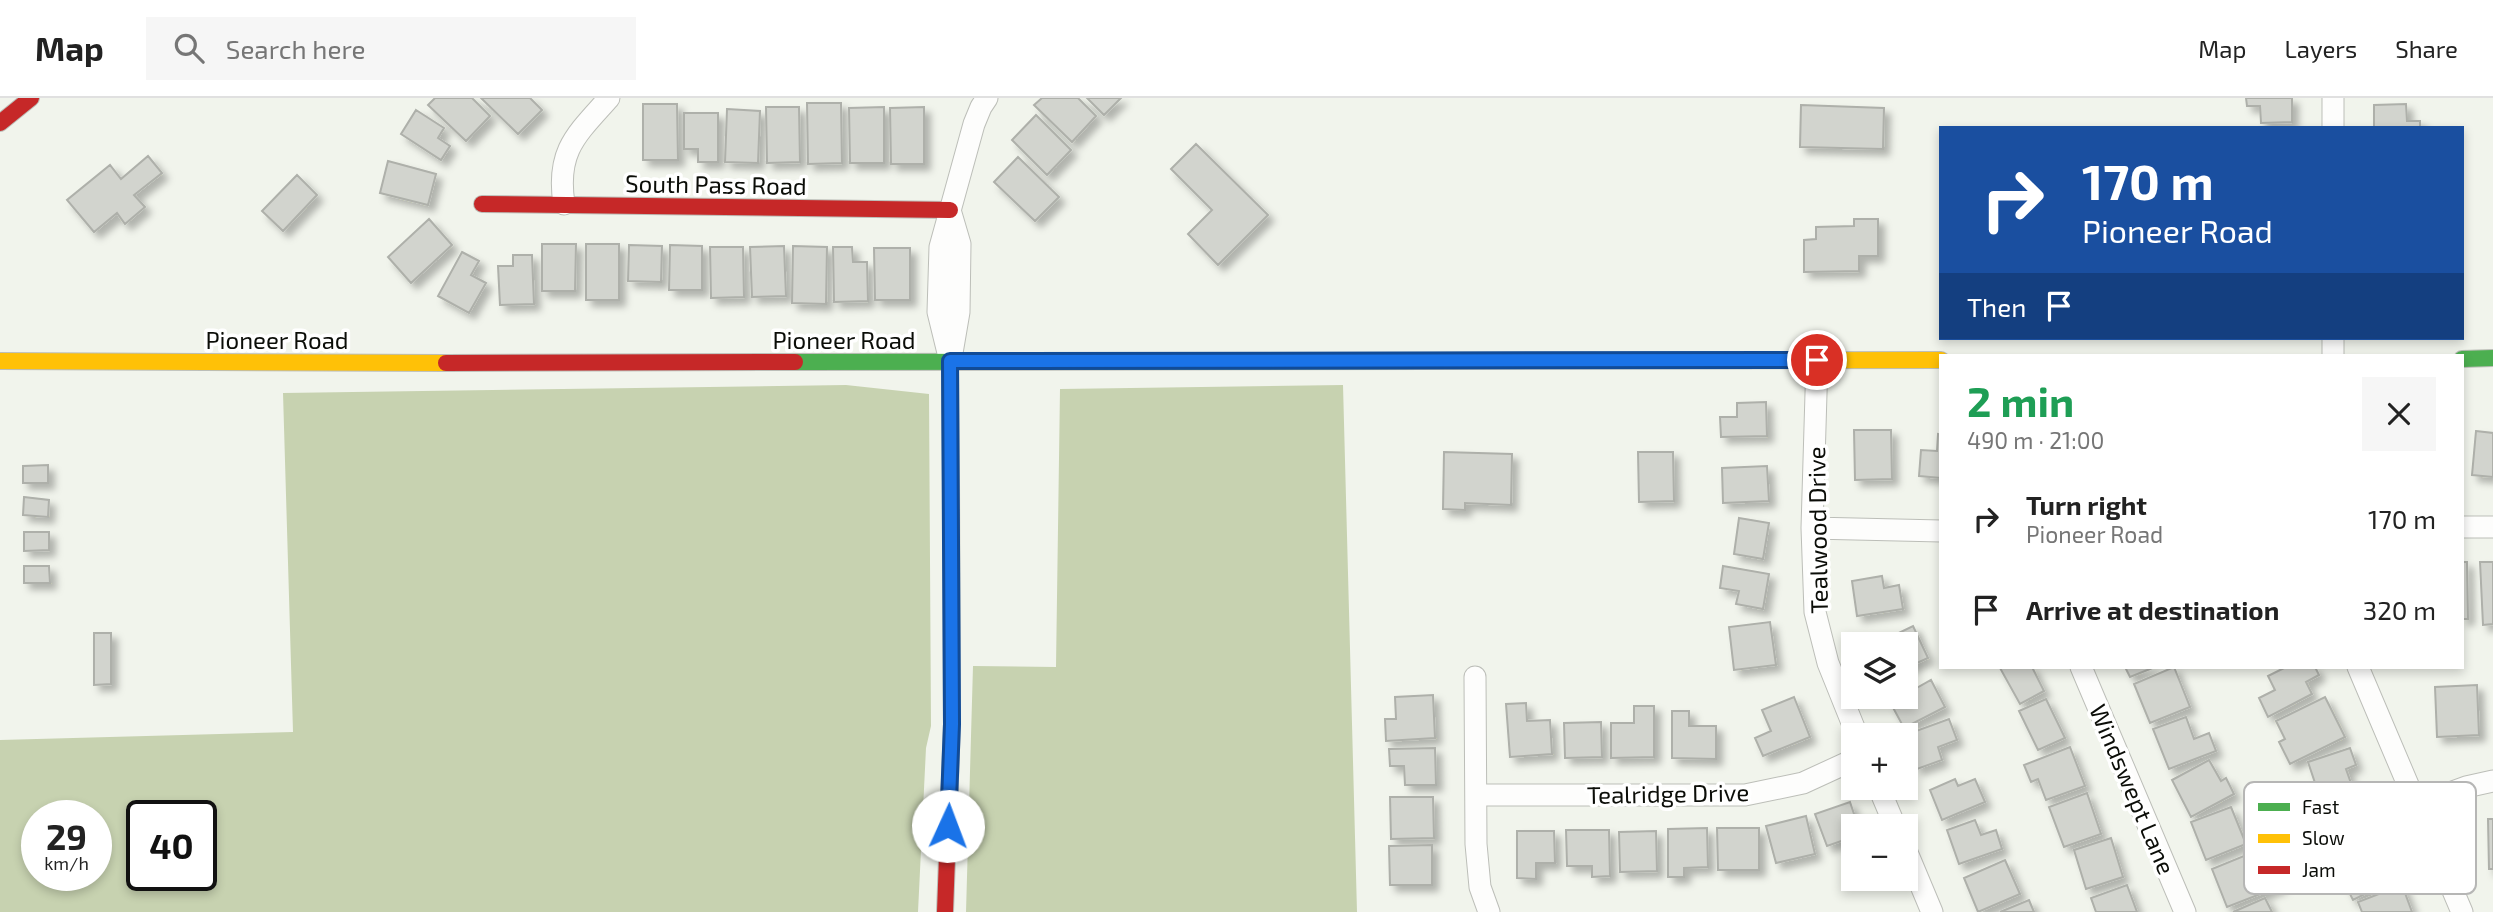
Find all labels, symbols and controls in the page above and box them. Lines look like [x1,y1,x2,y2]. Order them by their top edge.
search box [146,17,636,80]
text: Map [35,28,104,68]
icon: search [170,29,208,67]
text: Search here [226,33,365,64]
text: Map [2198,34,2246,63]
text: Layers [2284,34,2357,63]
text: Share [2395,34,2458,63]
text: 170 m [2082,151,2214,210]
icon: right [1967,154,2058,245]
street label: South Pass Road [625,168,807,200]
text: Pioneer Road [2082,211,2273,249]
icon: arrive [2040,287,2078,325]
text: Then [1967,291,2026,322]
street label: Pioneer Road [205,325,349,354]
street label: Pioneer Road [772,325,916,354]
pin [1787,330,1847,390]
icon: arrive [1798,341,1836,379]
text: 2 min [1967,375,2074,425]
button: close [2362,377,2436,451]
text: 490 m · 21:00 [1967,426,2104,454]
street label: Tealwood Drive [1801,446,1833,614]
text: Turn right [2026,489,2147,520]
icon: right [1967,500,2005,538]
text: 170 m [2368,503,2436,534]
text: Pioneer Road [2026,520,2163,548]
icon: arrive [1967,591,2005,629]
text: Arrive at destination [2026,594,2279,625]
text: 320 m [2363,594,2436,625]
map controls [1841,632,1918,891]
button: layers [1841,632,1918,709]
street label: Windswept Lane [2084,700,2182,878]
button: + [1841,723,1918,800]
street label: Tealridge Drive [1587,777,1749,809]
legend [2244,782,2476,894]
position arrow [911,789,985,863]
text: Fast [2302,795,2339,818]
speed limit sign: 40 [126,800,217,891]
button: − [1841,814,1918,891]
text: 29 [46,815,87,857]
text: Slow [2302,826,2345,849]
text: km/h [44,852,89,874]
text: Jam [2302,858,2336,881]

